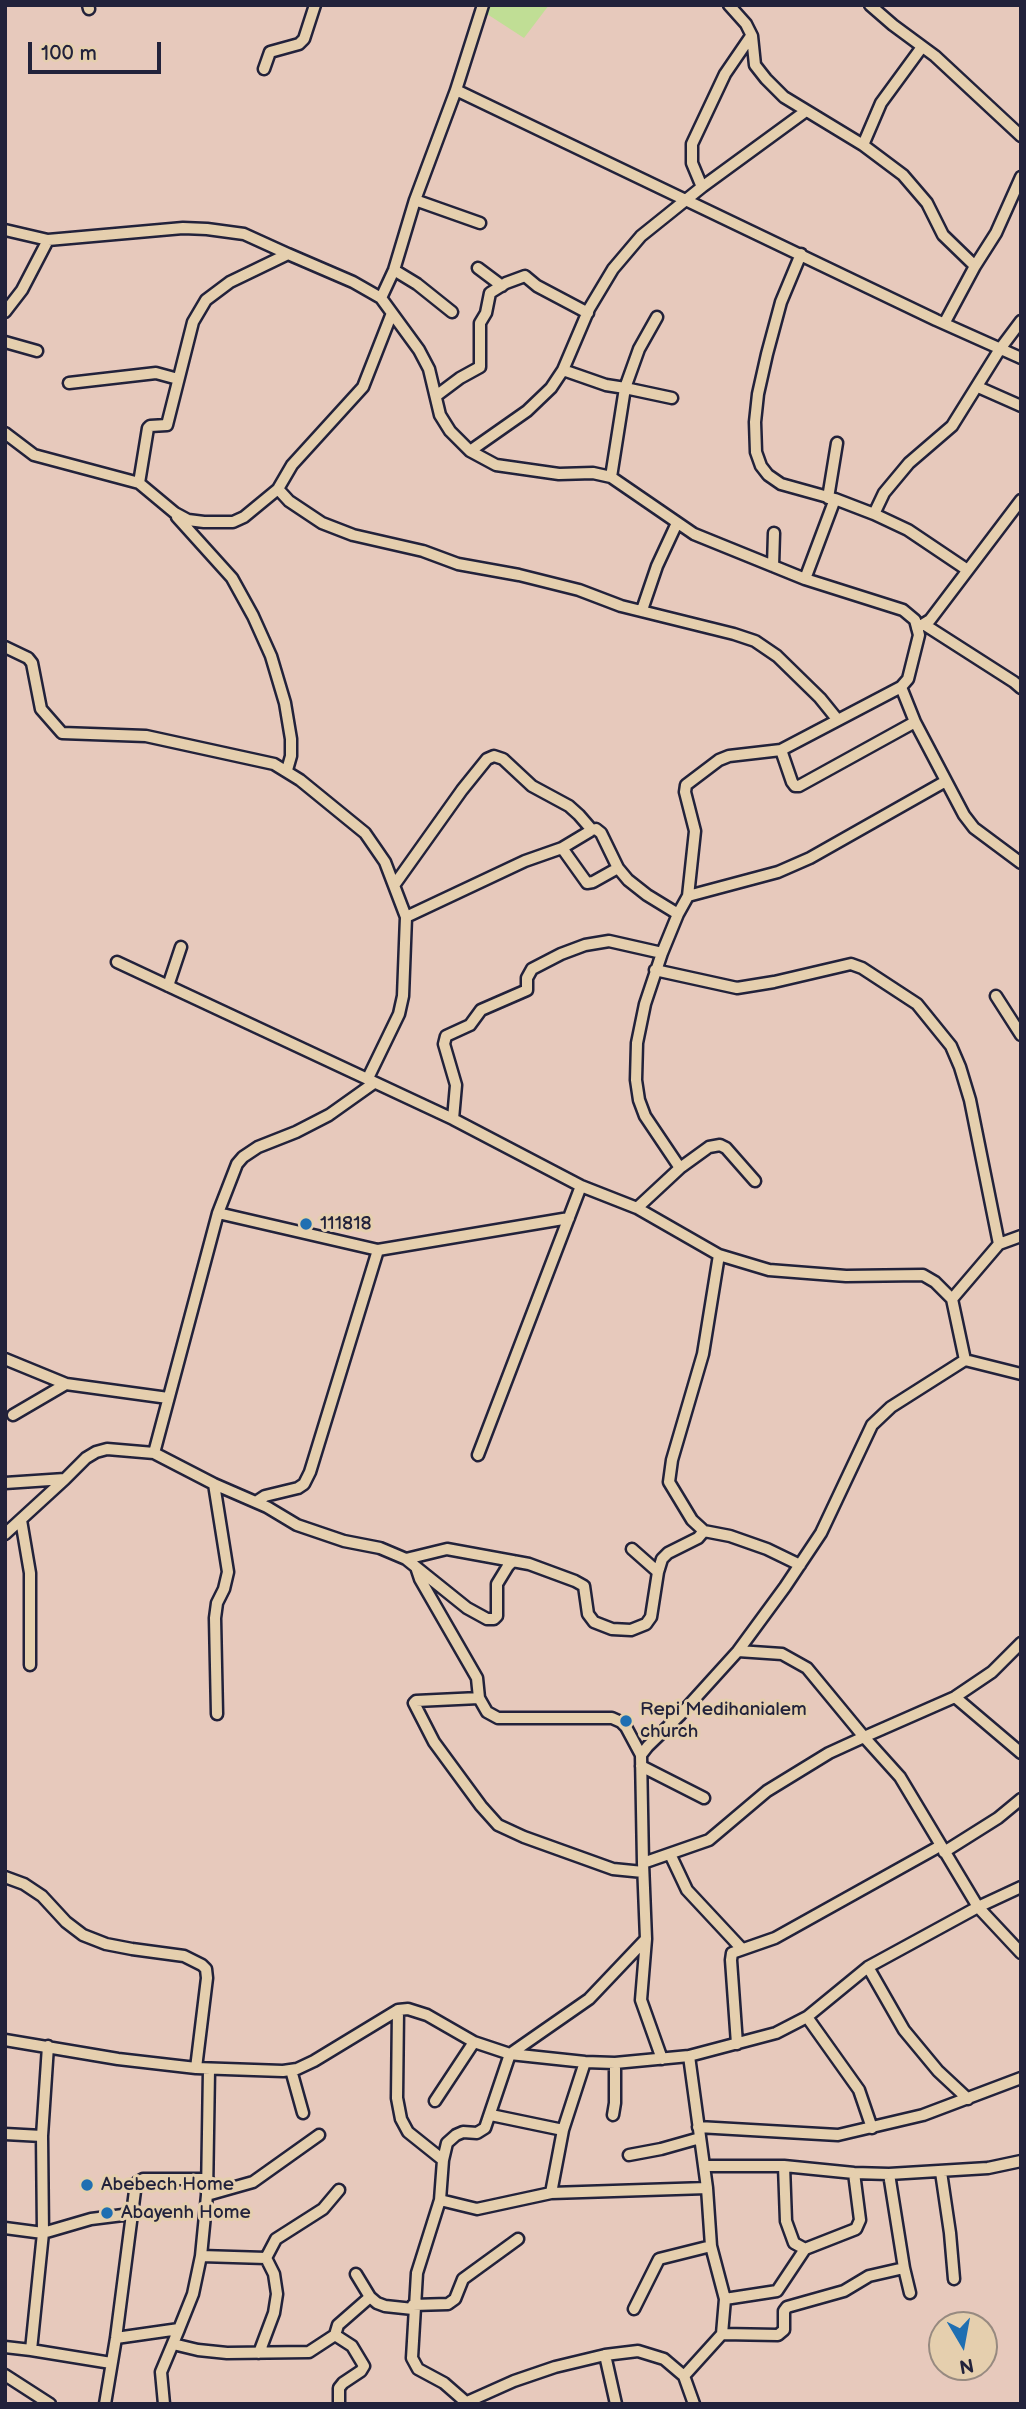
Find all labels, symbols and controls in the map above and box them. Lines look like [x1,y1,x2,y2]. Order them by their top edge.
scale bar [32,28,164,72]
text: 100 m [41,41,97,66]
place label: 111818 [320,1213,372,1235]
marker: 111818 [298,1216,314,1232]
place label: Repi Medihanialem church [640,1699,807,1743]
marker: Repi Medihanialem church [618,1713,634,1729]
place label: Abebech Home [101,2174,234,2196]
marker: Abebech Home [79,2177,95,2193]
place label: Abayenh Home [121,2202,251,2224]
marker: Abayenh Home [99,2205,115,2221]
north arrow [928,2311,998,2381]
text: N [957,2353,975,2378]

